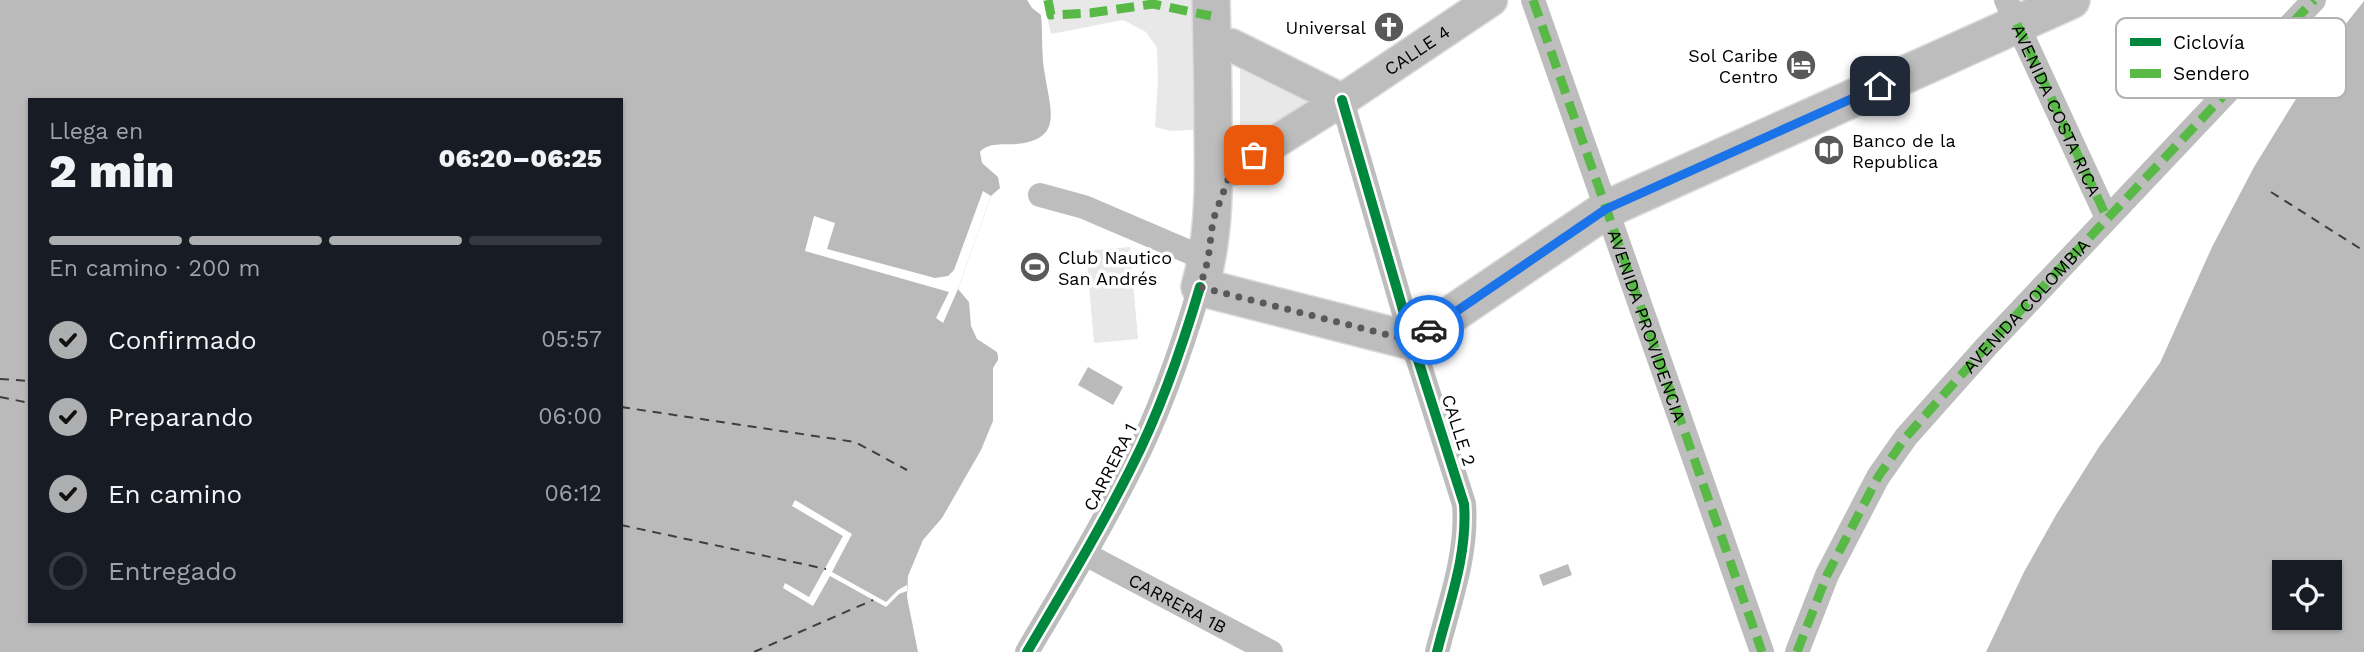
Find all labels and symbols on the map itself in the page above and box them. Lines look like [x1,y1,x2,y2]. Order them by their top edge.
church icon: Universal [1372,10,1406,44]
place label: Universal [1286,17,1366,38]
legend [2116,18,2346,98]
street label: CALLE 4 [1380,20,1454,79]
street label: AVENIDA COSTA RICA [2008,20,2106,199]
text: Ciclovía [2173,31,2245,54]
place label: Sol Caribe Centro [1688,45,1778,87]
hotel icon: Sol Caribe Centro [1784,48,1818,82]
pin [1850,56,1910,116]
text: Sendero [2173,62,2250,85]
pin [1224,125,1284,185]
place label: Banco de la Republica [1852,130,1956,172]
library icon: Banco de la Republica [1812,133,1846,167]
street label: AVENIDA PROVIDENCIA [1604,226,1691,425]
street label: AVENIDA COLOMBIA [1958,234,2094,377]
place label: Club Nautico San Andrés [1058,247,1172,289]
sports icon: Club Nautico San Andrés [1018,250,1052,284]
courier [1394,295,1464,365]
street label: CALLE 2 [1438,392,1480,468]
street label: CARRERA 1 [1079,420,1141,514]
street label: CARRERA 1B [1125,569,1230,637]

